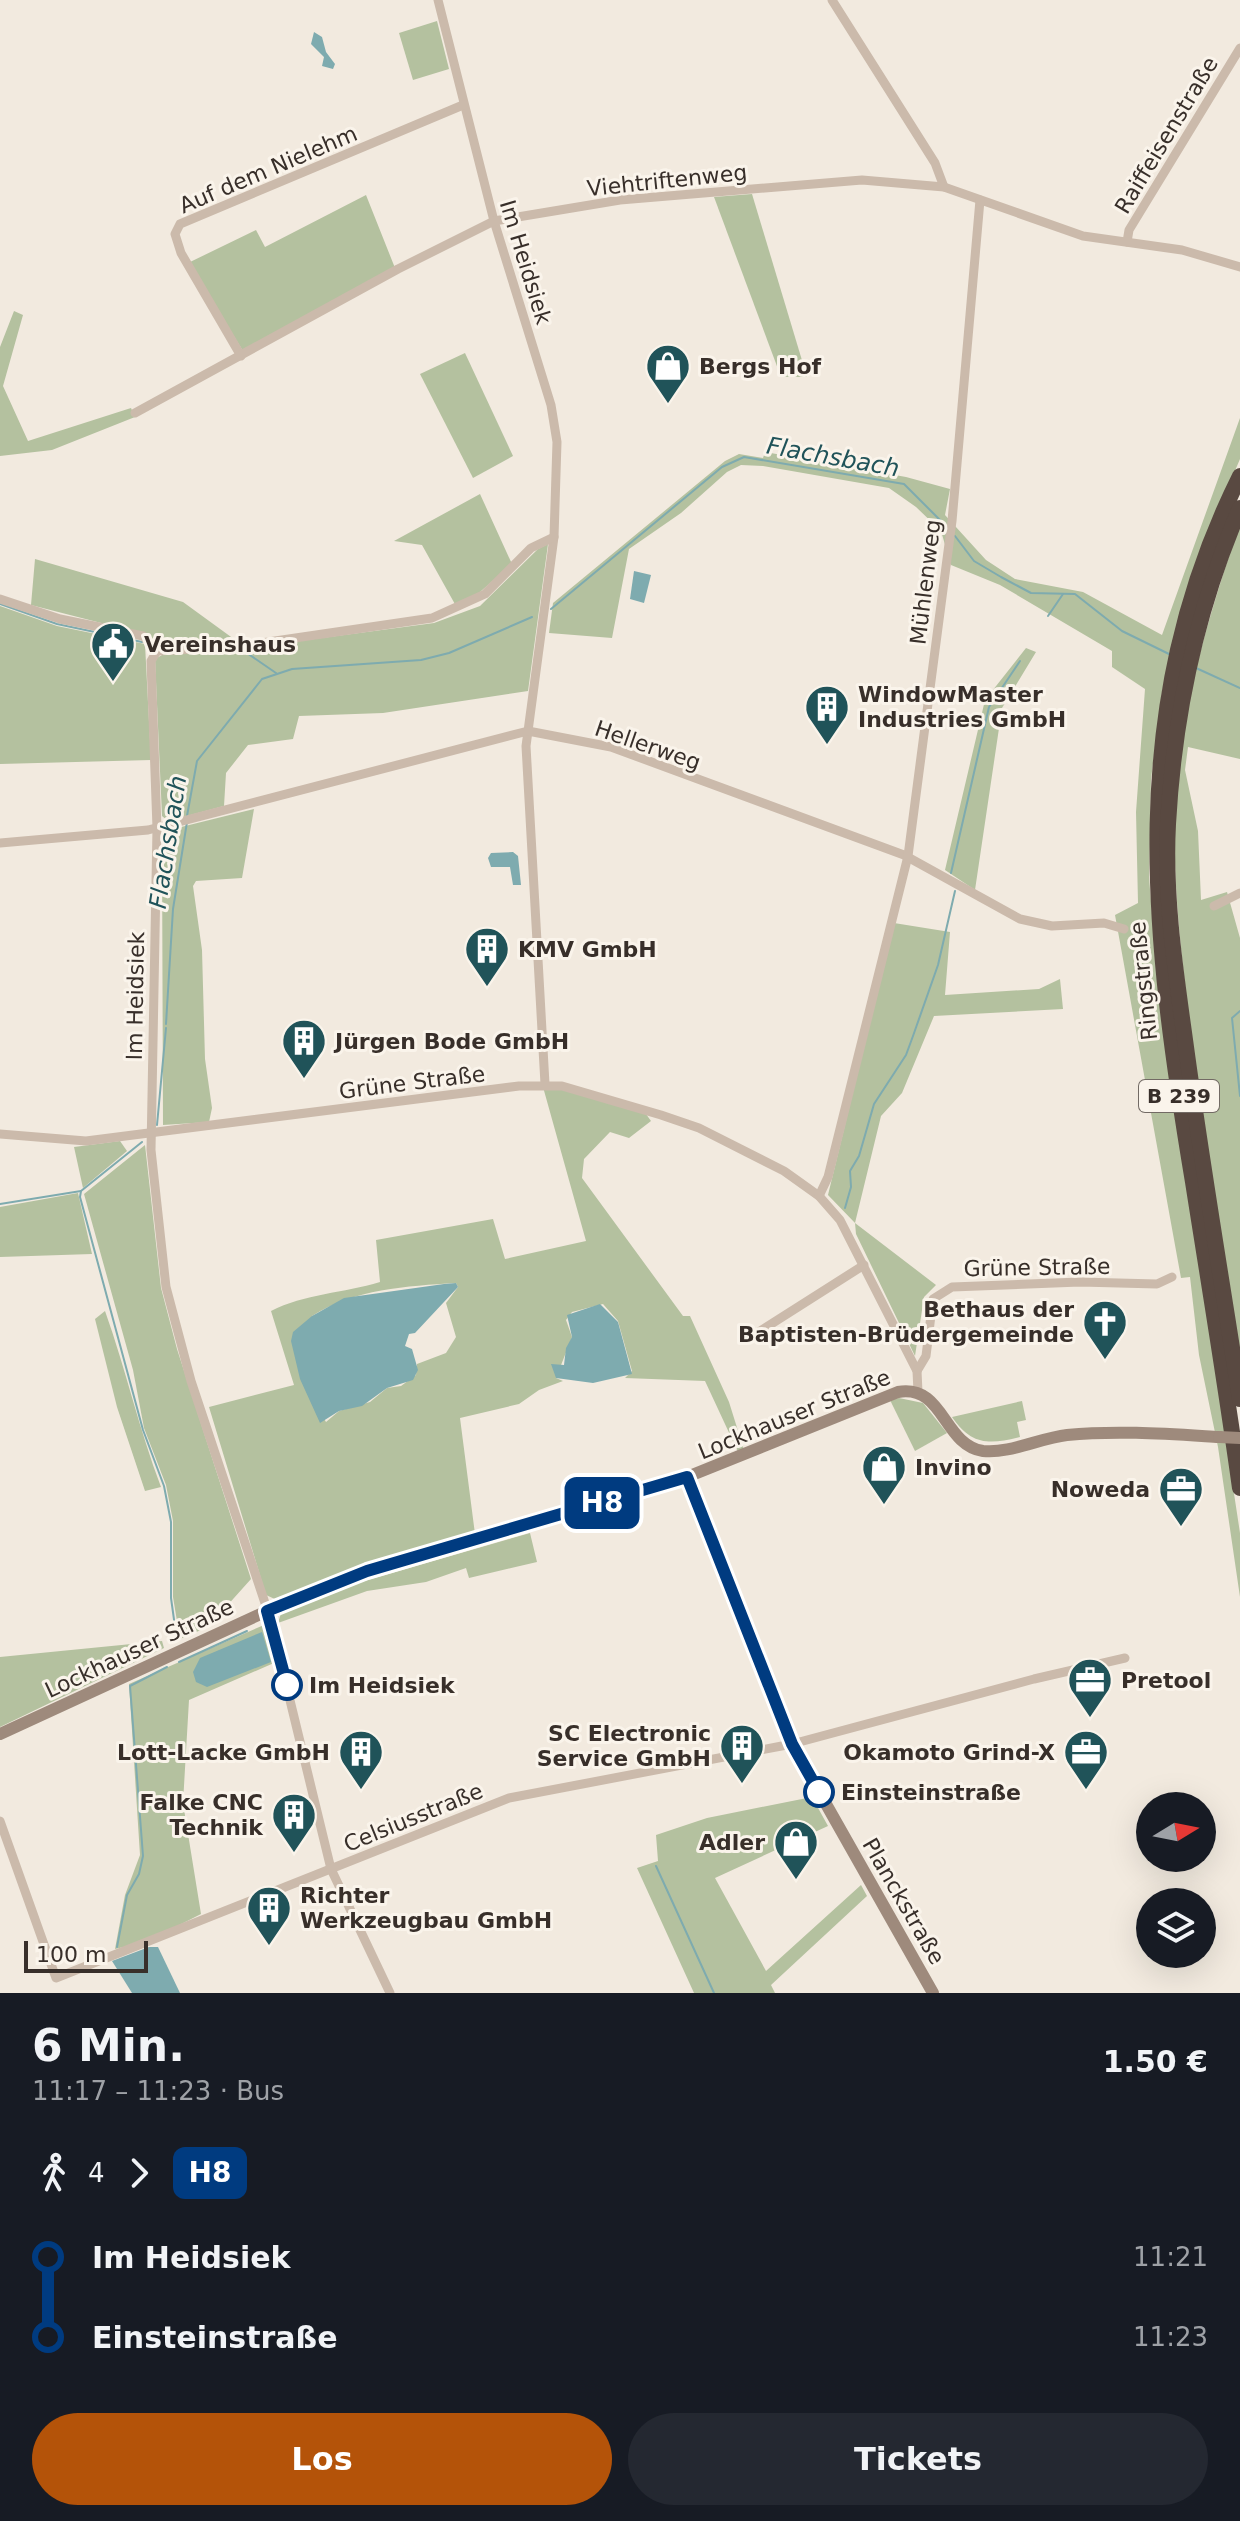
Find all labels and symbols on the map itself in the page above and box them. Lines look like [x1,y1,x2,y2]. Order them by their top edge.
street label: Raiffeisenstraße [1110,52,1223,218]
street label: Auf dem Nielehm [176,121,361,218]
street label: Viehtriftenweg [586,160,748,201]
street label: Im Heidsiek [495,197,556,328]
shop icon: Bergs Hof [644,342,692,405]
place label: Bergs Hof [699,354,822,379]
water label: Flachsbach [764,432,902,482]
street label: Mühlenweg [905,518,946,646]
public building icon: Vereinshaus [89,620,137,683]
place label: Vereinshaus [144,632,296,657]
place label: WindowMaster Industries GmbH [858,682,1066,732]
building icon: WindowMaster Industries GmbH [803,683,851,746]
street label: Hellerweg [592,716,704,775]
water label: Flachsbach [144,773,192,911]
street label: Ringstraße [1125,920,1162,1042]
building icon: KMV GmbH [463,925,511,988]
street label: Im Heidsiek [122,931,149,1061]
place label: KMV GmbH [518,937,657,962]
building icon: Jürgen Bode GmbH [280,1017,328,1080]
place label: Jürgen Bode GmbH [333,1029,569,1054]
street label: Grüne Straße [338,1061,487,1104]
road number: B 239 [1139,1080,1219,1112]
street label: Grüne Straße [963,1254,1111,1281]
place label: Bethaus der Baptisten-Brüdergemeinde [738,1297,1074,1347]
church icon: Bethaus der Baptisten-Brüdergemeinde [1081,1298,1129,1361]
street label: Lockhauser Straße [694,1364,894,1464]
shop icon: Invino [860,1443,908,1506]
place label: Invino [915,1455,992,1480]
office icon: Noweda [1157,1465,1205,1528]
line badge: H8 [566,1477,638,1529]
place label: Noweda [1051,1477,1150,1502]
street label: Lockhauser Straße [41,1594,237,1703]
office icon: Pretool [1066,1656,1114,1719]
place label: Pretool [1121,1668,1211,1693]
marker: Im Heidsiek [272,1670,302,1700]
place label: Im Heidsiek [309,1673,456,1698]
place label: SC Electronic Service GmbH [537,1721,711,1771]
building icon: SC Electronic Service GmbH [718,1722,766,1785]
building icon: Lott-Lacke GmbH [337,1728,385,1791]
office icon: Okamoto Grind-X [1062,1728,1110,1791]
place label: Lott-Lacke GmbH [117,1740,330,1765]
place label: Okamoto Grind-X [843,1740,1055,1765]
marker: Einsteinstraße [804,1777,834,1807]
street label: Celsiusstraße [340,1778,486,1857]
place label: Einsteinstraße [841,1780,1021,1805]
place label: Falke CNC Technik [140,1790,264,1840]
building icon: Falke CNC Technik [270,1791,318,1854]
north arrow [1136,1792,1216,1872]
shop icon: Adler [772,1818,820,1881]
place label: Adler [699,1830,765,1855]
street label: Planckstraße [857,1834,950,1969]
place label: Richter Werkzeugbau GmbH [300,1883,552,1933]
building icon: Richter Werkzeugbau GmbH [245,1884,293,1947]
scale bar [24,1937,148,1973]

